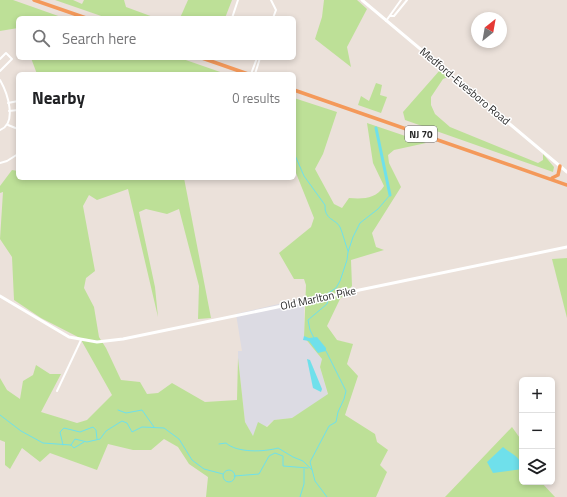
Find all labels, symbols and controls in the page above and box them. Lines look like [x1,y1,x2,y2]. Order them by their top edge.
north arrow [471,12,507,48]
search box [16,16,296,60]
icon: search [30,27,52,49]
text: Search here [62,27,136,50]
street label: Medford-Evesboro Road [416,43,514,129]
text: Nearby [32,85,85,111]
text: 0 results [232,88,280,108]
road number: NJ 70 [405,126,437,142]
street label: Old Marlton Pike [279,282,358,314]
map controls [519,377,555,485]
button: + [519,377,555,413]
button: − [519,413,555,449]
button: layers [519,449,555,485]

